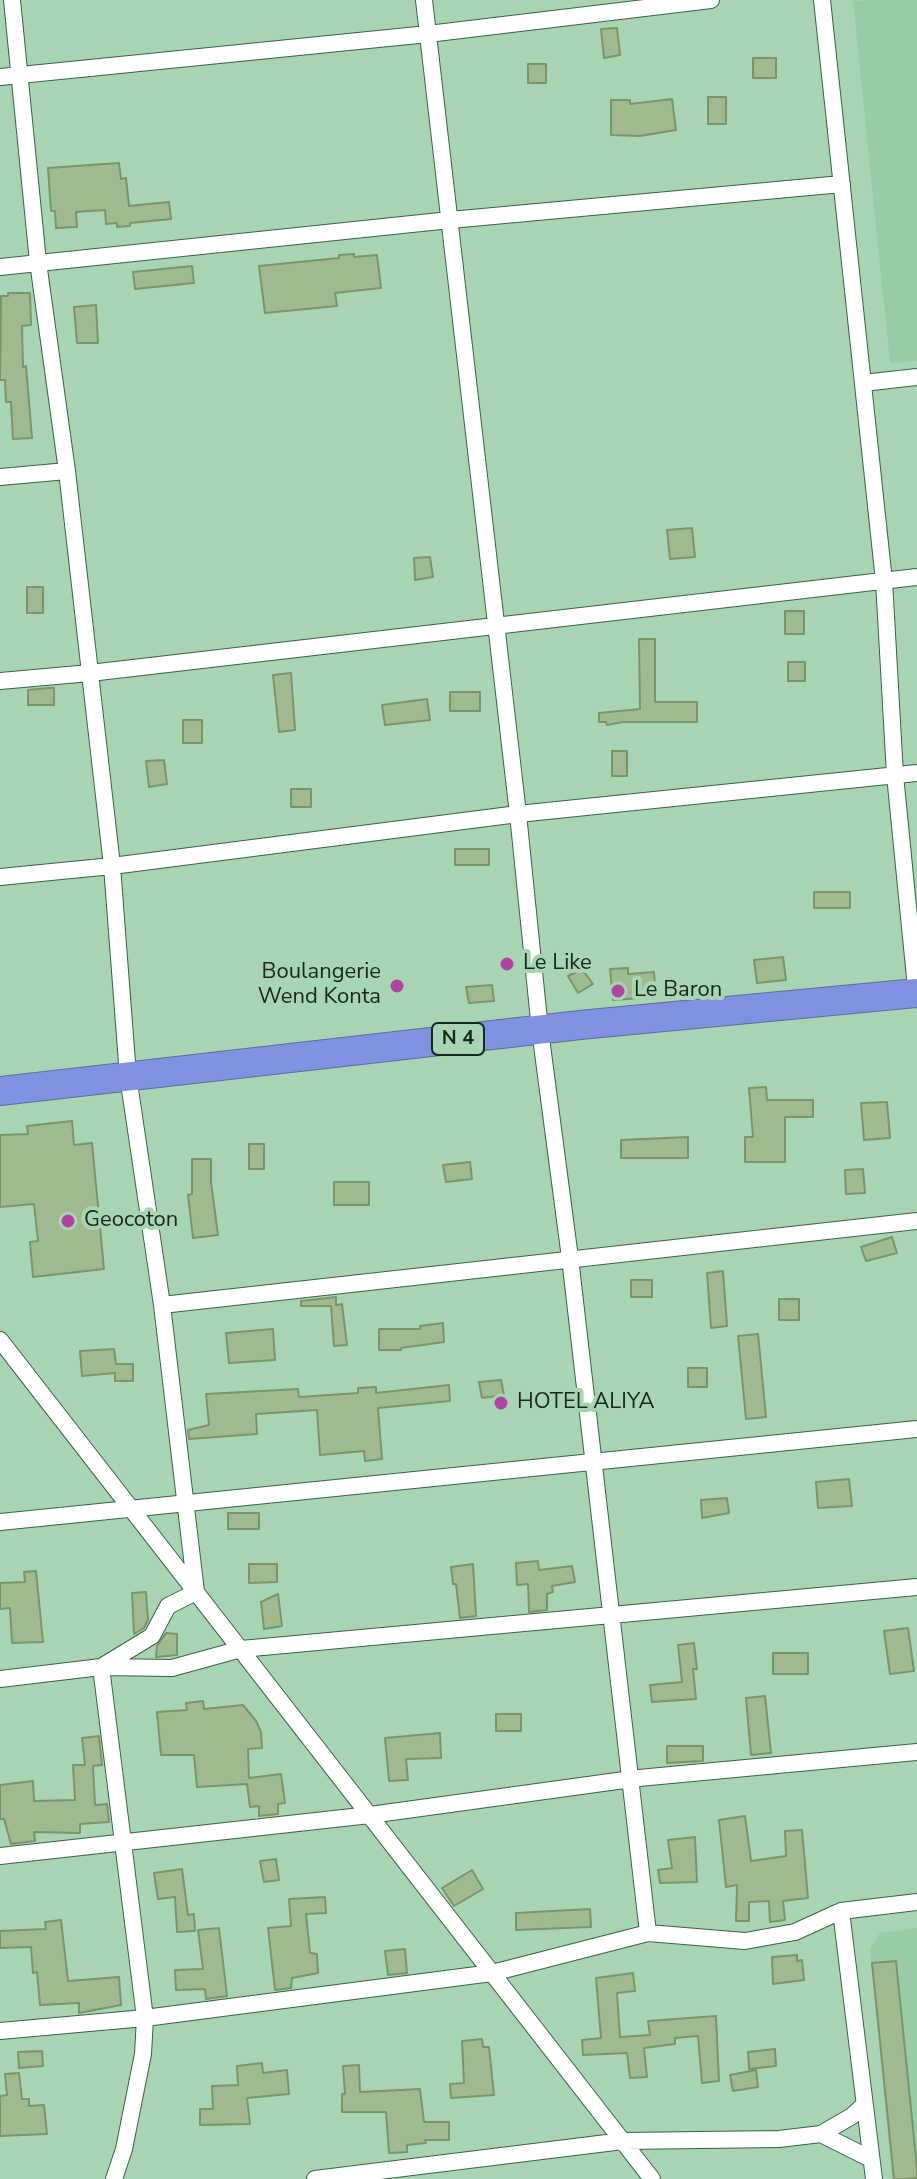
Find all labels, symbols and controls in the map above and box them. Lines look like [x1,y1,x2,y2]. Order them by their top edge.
place label: Le Like [523,951,592,977]
marker: Le Like [498,955,516,973]
place label: Boulangerie Wend Konta [258,960,381,1012]
marker: Boulangerie Wend Konta [388,977,406,995]
place label: Le Baron [634,978,722,1004]
marker: Le Baron [609,982,627,1000]
road number: N 4 [432,1023,484,1055]
place label: Geocoton [84,1208,178,1234]
marker: Geocoton [59,1212,77,1230]
place label: HOTEL ALIYA [517,1390,655,1416]
marker: HOTEL ALIYA [492,1394,510,1412]

